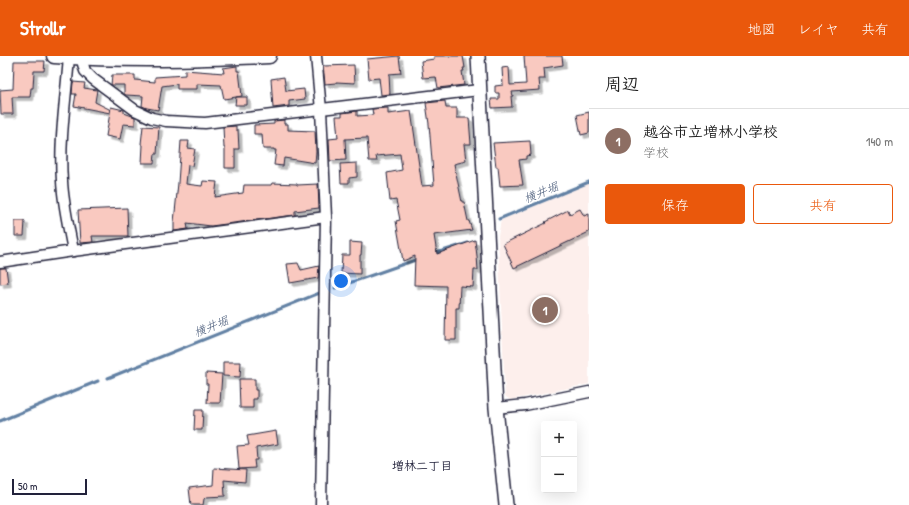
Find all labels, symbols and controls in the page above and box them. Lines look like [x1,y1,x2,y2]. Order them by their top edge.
text: Strollr [20,15,66,41]
text: 地図 [748,19,776,38]
text: レイヤ [798,19,839,38]
text: 共有 [861,19,889,38]
text: 周辺 [605,72,639,95]
text: 越谷市立増林小学校 [643,121,778,142]
text: 1 [616,132,620,150]
text: 140 m [866,132,893,150]
text: 学校 [643,143,669,161]
water label: 横井堀 [521,177,562,207]
button: 保存 [605,184,745,224]
button: 共有 [753,184,893,224]
your location [331,271,351,291]
pin: 1 [532,295,558,325]
water label: 横井堀 [191,311,232,341]
map controls [541,421,577,493]
button: + [541,421,577,457]
district label: 増林二丁目 [392,457,452,474]
button: − [541,457,577,493]
scale bar [12,477,87,496]
text: 50 m [18,479,38,493]

